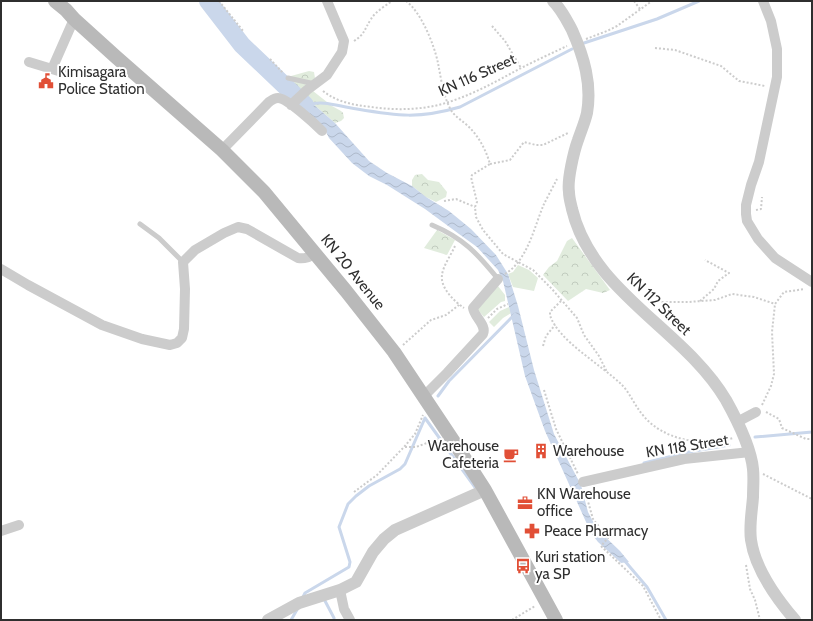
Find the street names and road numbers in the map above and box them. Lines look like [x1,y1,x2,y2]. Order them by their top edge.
street label: KN 116 Street [436,50,518,100]
street label: KN 20 Avenue [317,231,389,314]
street label: KN 112 Street [623,269,695,339]
street label: KN 118 Street [644,431,730,461]

